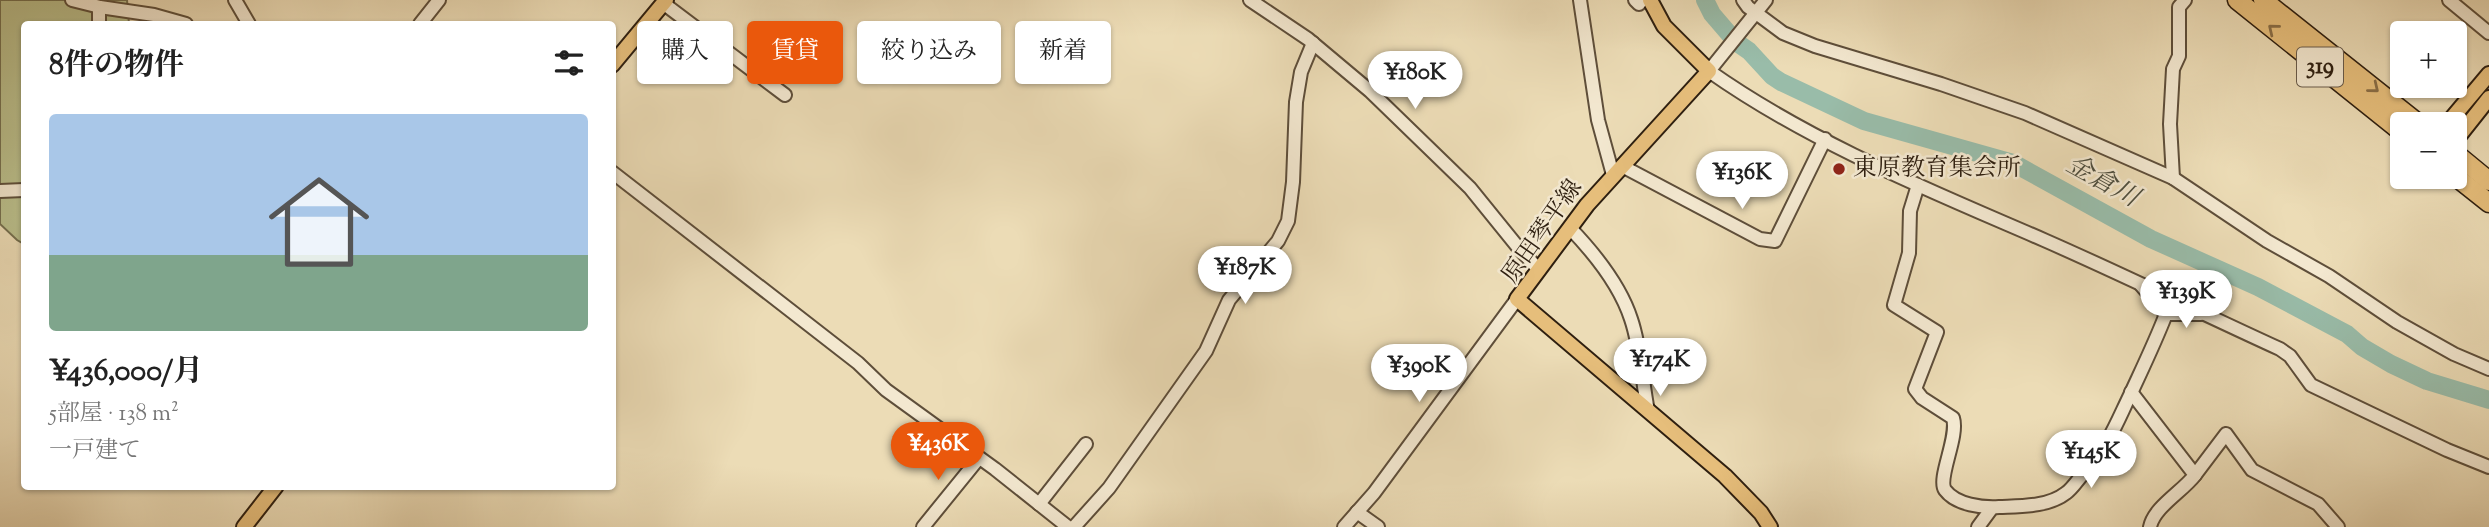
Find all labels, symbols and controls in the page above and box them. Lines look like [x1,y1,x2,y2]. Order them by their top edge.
chip: 購入 [637,21,733,84]
chip: 賃貸 [747,21,843,84]
chip: 絞り込み [857,21,1001,84]
chip: 新着 [1015,21,1111,84]
map controls [2390,21,2467,189]
button: + [2390,21,2467,98]
one-way arrow [2268,25,2281,38]
icon: filters [550,44,588,82]
text: 8件の物件 [49,45,184,88]
road number: 319 [2297,48,2343,86]
pin: ¥180K [1366,52,1464,111]
text: ¥180K [1384,57,1446,90]
one-way arrow [2366,80,2378,93]
button: − [2390,112,2467,189]
water label: 金倉川 [2059,147,2148,219]
pin: ¥136K [1693,152,1791,211]
place label: 東原教育集会所 [1853,152,2021,186]
text: ¥136K [1712,157,1772,190]
icon: home [256,159,382,285]
marker: 東原教育集会所 [1831,161,1847,177]
street label: 原田琴平線 [1495,173,1591,291]
pin: ¥187K [1196,246,1294,306]
text: ¥187K [1214,252,1276,285]
pin: ¥139K [2137,270,2235,330]
text: ¥139K [2156,276,2216,309]
pin: ¥174K [1611,338,1709,398]
pin: ¥390K [1370,344,1468,404]
text: ¥174K [1630,344,1690,377]
text: ¥390K [1387,350,1451,383]
text: ¥436,000/月 [49,351,203,394]
text: 5部屋 · 138 m² [49,398,179,431]
pin: ¥436K [889,422,987,482]
text: ¥436K [907,428,969,461]
pin: ¥145K [2042,430,2140,490]
text: 一戸建て [49,435,141,468]
text: ¥145K [2062,436,2120,469]

